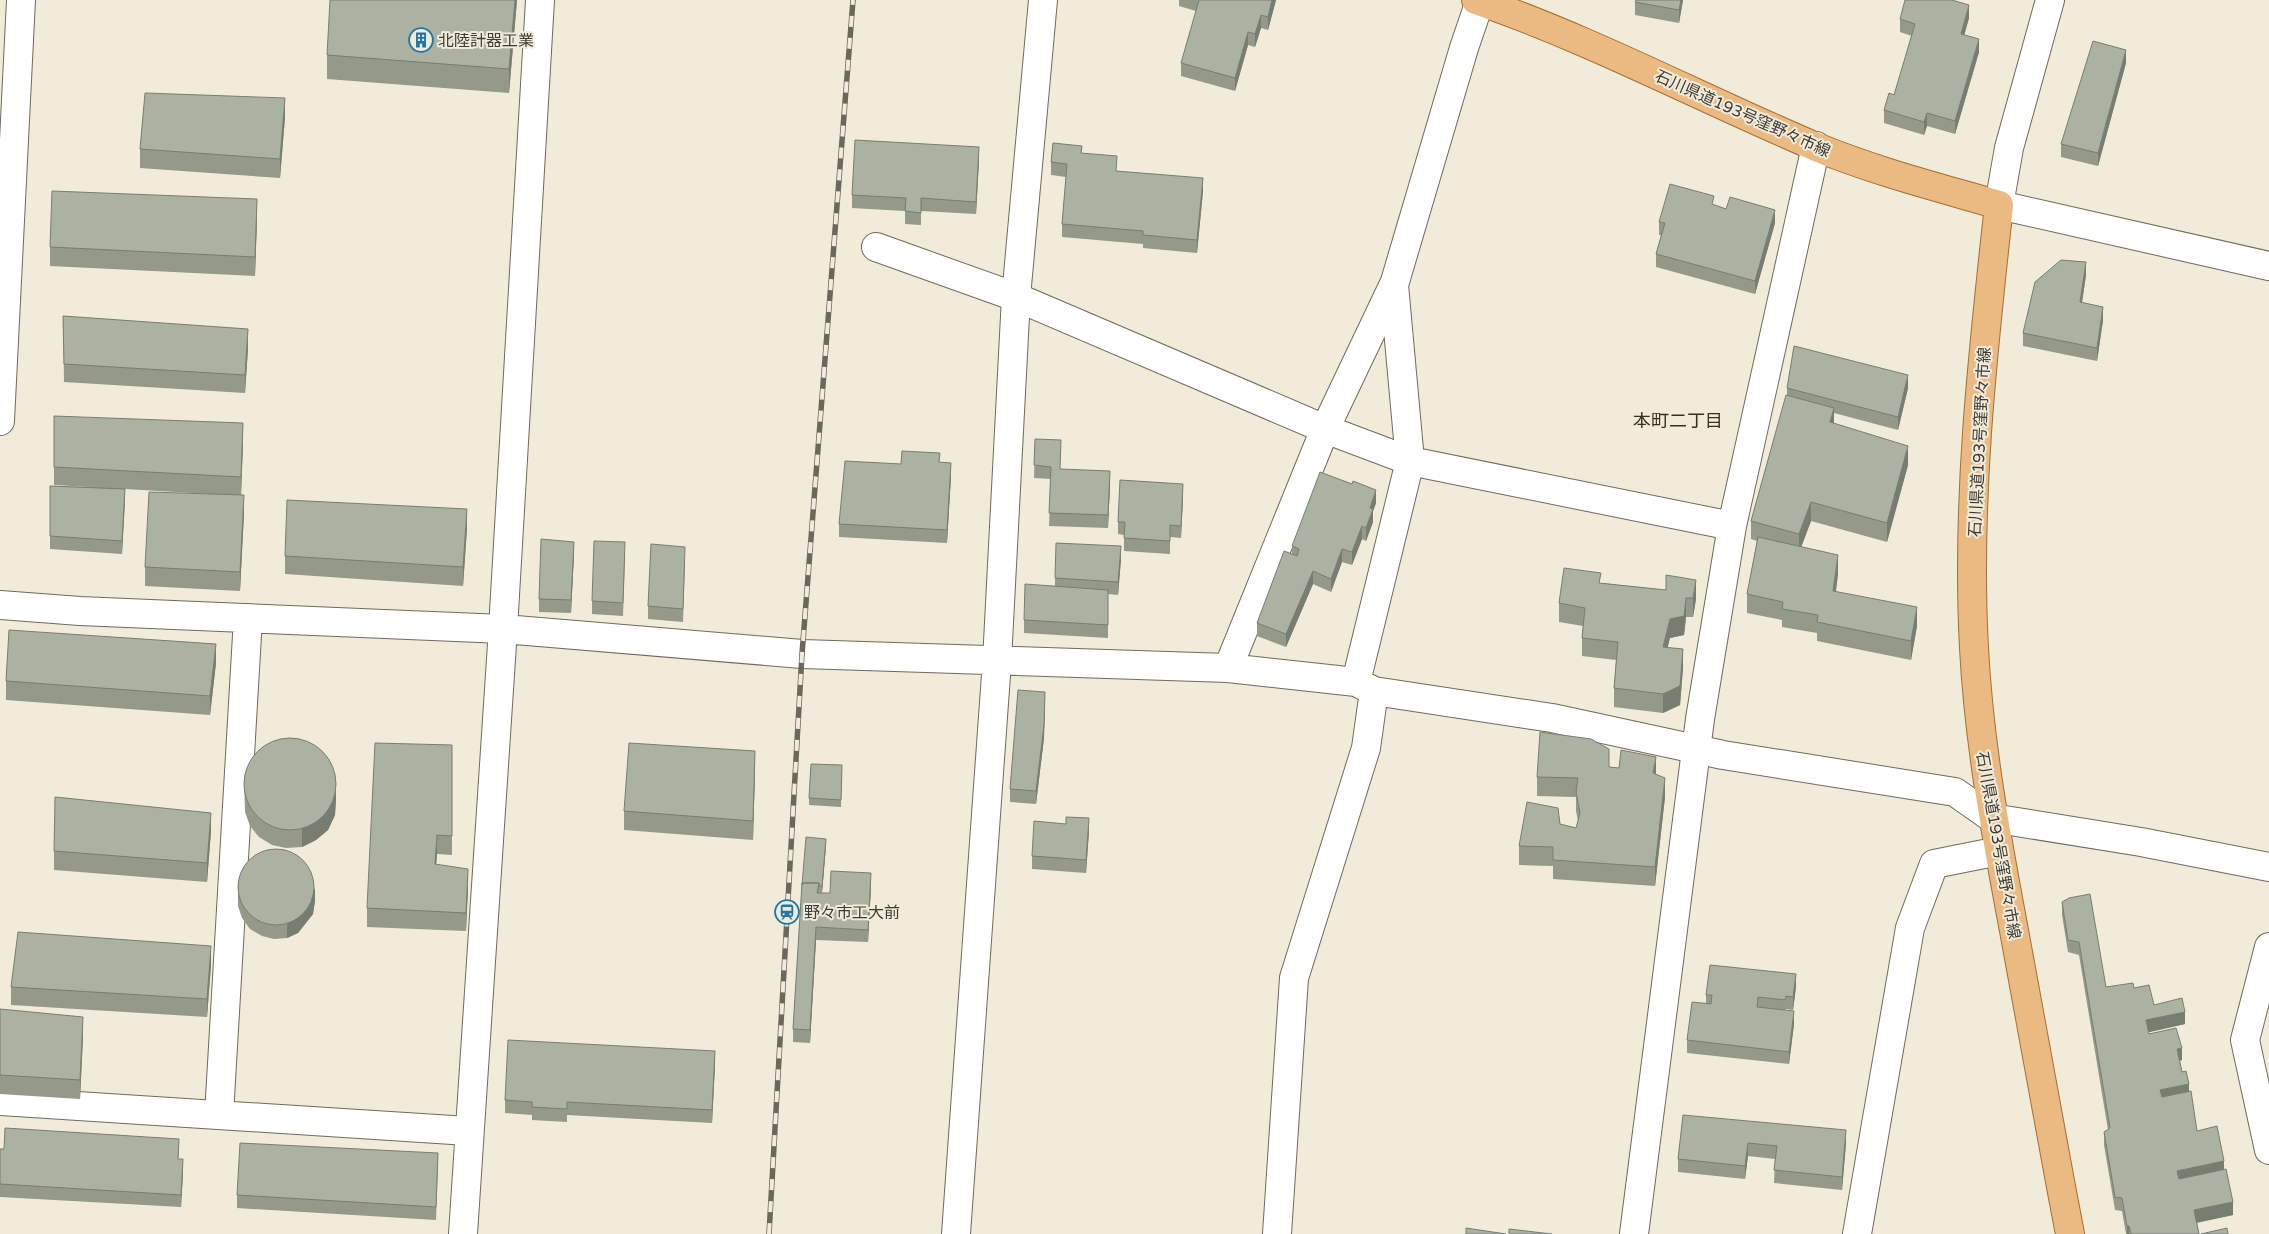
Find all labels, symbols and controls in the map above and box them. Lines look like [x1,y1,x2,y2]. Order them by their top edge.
building icon: 北陸計器工業 [408,27,434,53]
place label: 北陸計器工業 [438,31,534,51]
street label: 石川県道193号窪野々市線 [1652,66,1834,162]
street label: 石川県道193号窪野々市線 [1965,347,1995,538]
district label: 本町二丁目 [1633,410,1723,432]
street label: 石川県道193号窪野々市線 [1972,750,2024,941]
station icon: 野々市工大前 [774,899,800,925]
place label: 野々市工大前 [804,903,900,923]

